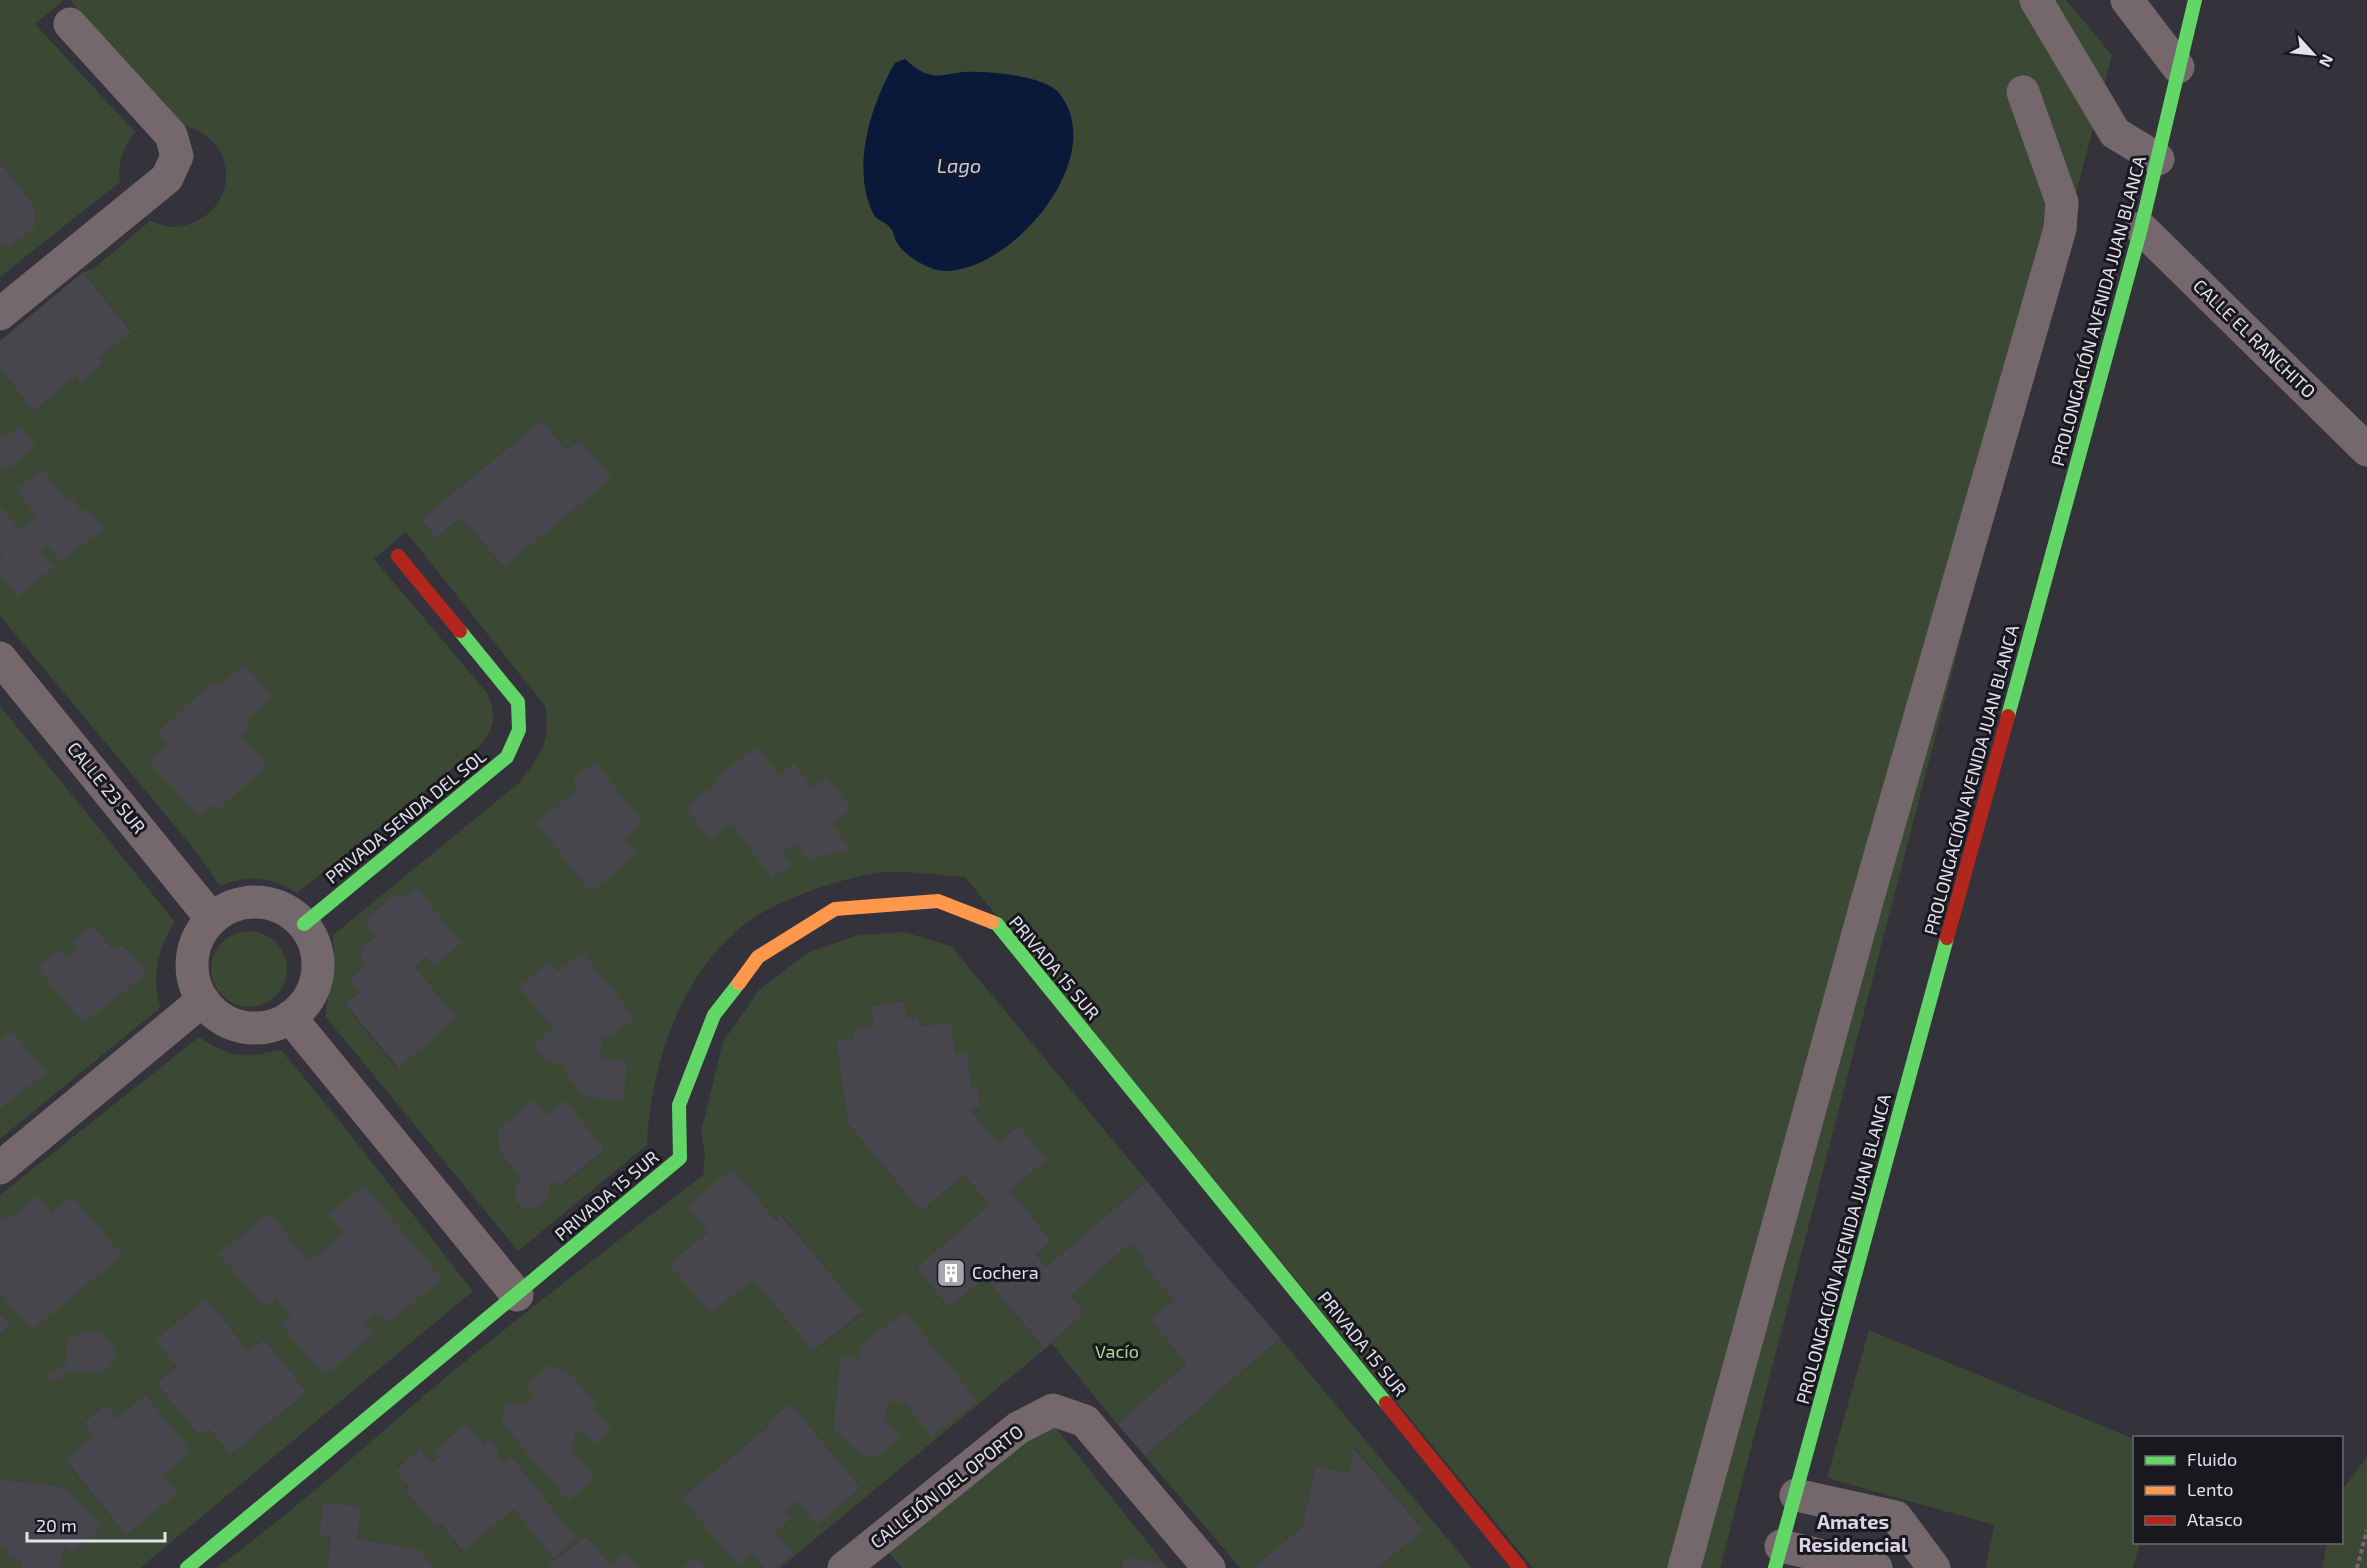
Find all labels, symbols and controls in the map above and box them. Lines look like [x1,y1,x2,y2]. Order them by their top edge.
north arrow [2283,24,2343,84]
text: N [2316,52,2338,71]
street label: PROLONGACIÓN AVENIDA JUAN BLANCA [2046,152,2150,468]
water label: Lago [937,153,981,177]
street label: CALLE EL RANCHITO [2189,274,2320,402]
street label: PROLONGACIÓN AVENIDA JUAN BLANCA [1919,621,2023,937]
street label: CALLE 23 SUR [63,737,150,838]
street label: PRIVADA SENDA DEL SOL [321,745,490,888]
street label: PRIVADA 15 SUR [1005,911,1105,1024]
street label: PROLONGACIÓN AVENIDA JUAN BLANCA [1791,1090,1895,1406]
street label: PRIVADA 15 SUR [550,1145,663,1245]
building icon: Cochera [935,1257,967,1289]
place label: Cochera [972,1261,1039,1283]
street label: PRIVADA 15 SUR [1314,1286,1412,1400]
park label: Vacío [1095,1340,1139,1362]
street label: CALLEJÓN DEL OPORTO [866,1420,1027,1553]
legend [2133,1436,2343,1544]
text: Fluido [2187,1448,2237,1470]
text: Lento [2187,1478,2233,1500]
scale bar [27,1505,165,1543]
text: Atasco [2187,1508,2243,1530]
district label: Amates Residencial [1798,1509,1908,1556]
text: 20 m [36,1514,77,1536]

